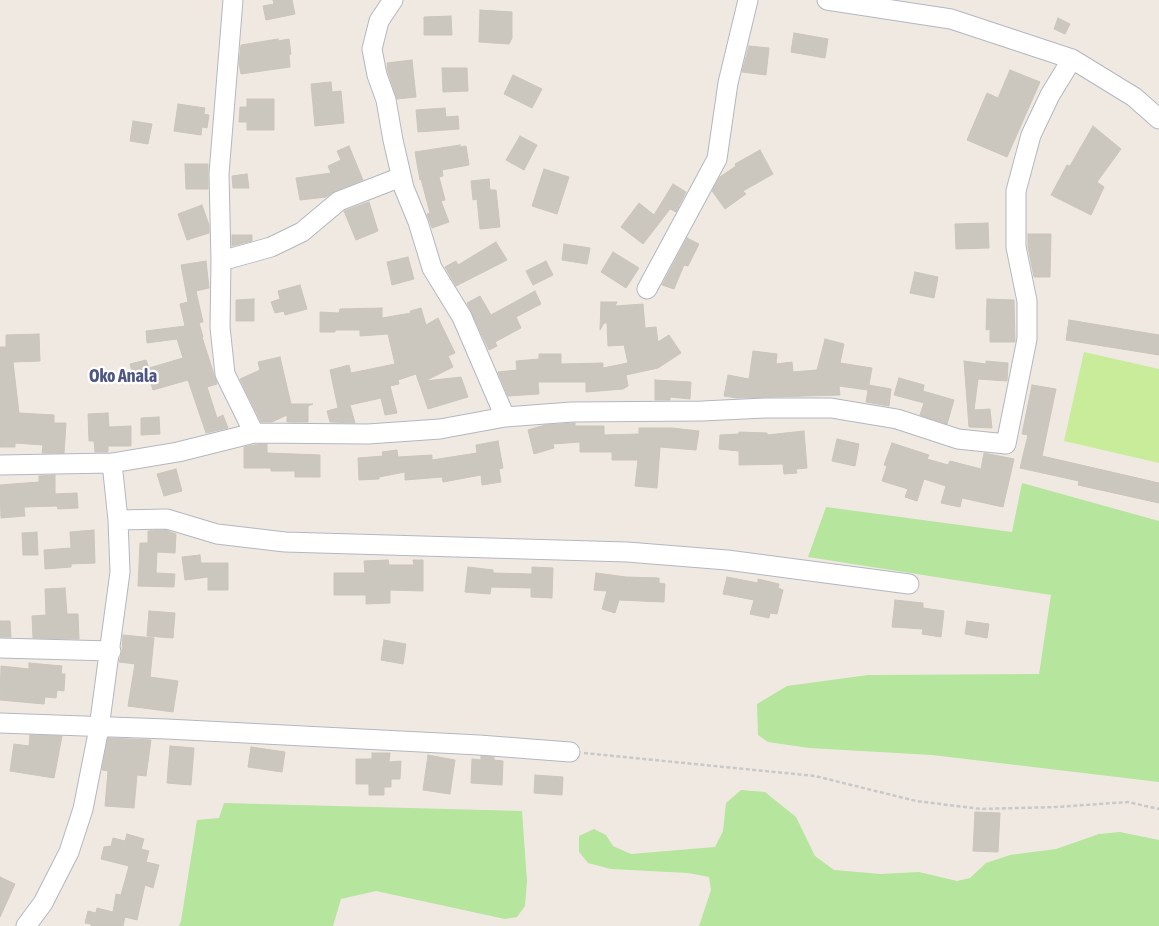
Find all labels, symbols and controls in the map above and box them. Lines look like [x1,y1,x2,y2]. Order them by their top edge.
district label: Oko Anala [89,365,157,387]

